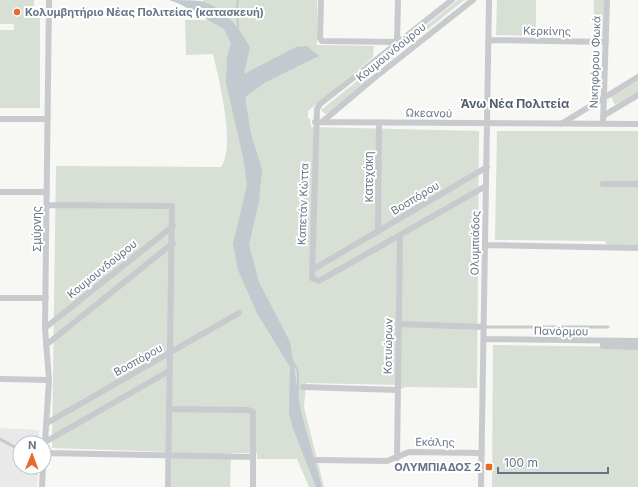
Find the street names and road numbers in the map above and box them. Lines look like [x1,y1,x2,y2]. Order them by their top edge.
street label: Νικηφόρου Φωκά [586,15,604,109]
street label: Κουμουνδούρου [353,20,429,84]
street label: Κερκίνης [523,24,571,38]
street label: Ωκεανού [405,106,453,120]
street label: Κατεχάκη [362,151,376,203]
street label: Καπετάν Κώττα [295,163,311,245]
street label: Βοσπόρου [388,178,442,218]
street label: Σμύρνης [30,206,44,252]
street label: Ολυμπιάδος [467,211,483,275]
street label: Κουμουνδούρου [64,237,140,301]
street label: Κοτυώρων [381,317,395,374]
street label: Πανόρμου [534,324,588,338]
street label: Βοσπόρου [111,341,165,379]
street label: Εκάλης [415,435,455,449]

